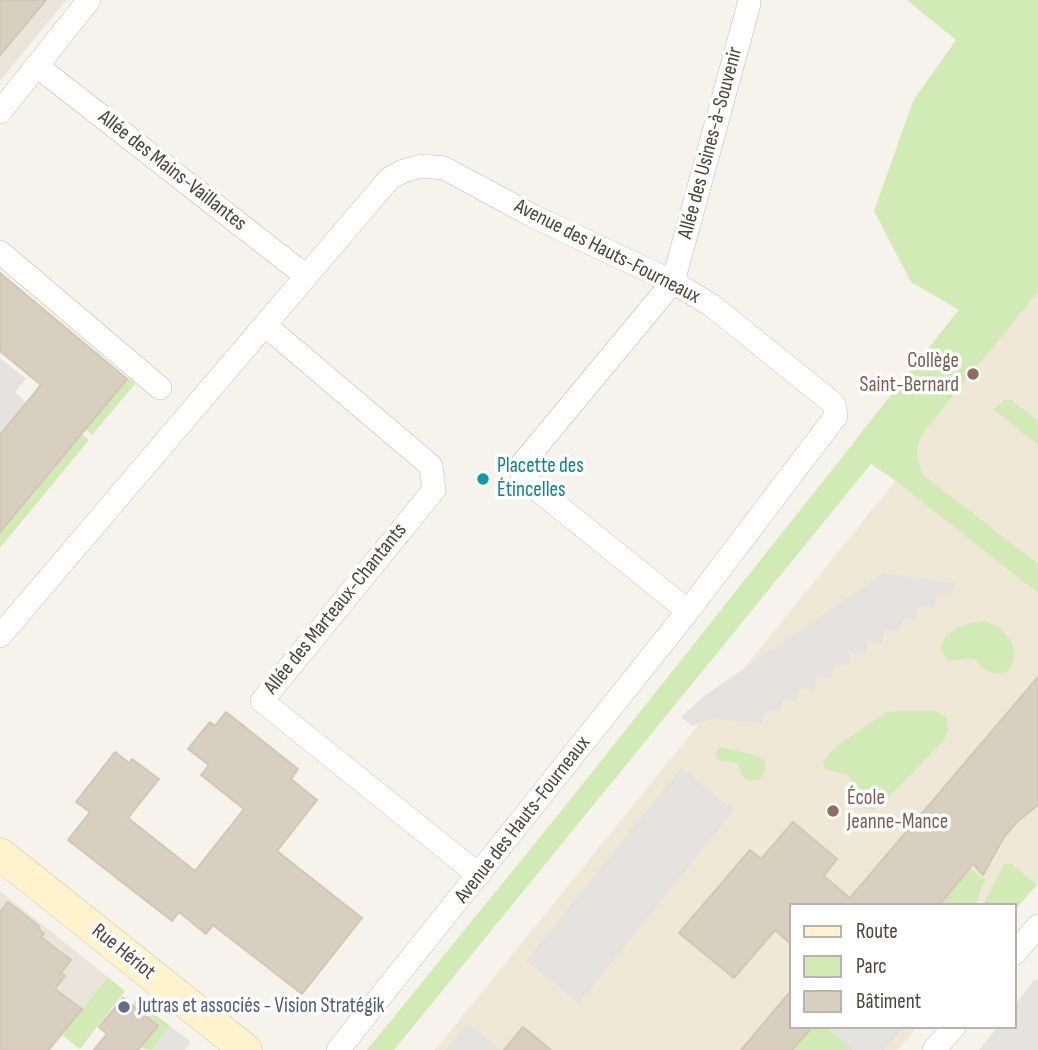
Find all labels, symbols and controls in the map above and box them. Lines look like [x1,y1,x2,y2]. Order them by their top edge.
street label: Allée des Usines-à-Souvenir [673,44,749,242]
street label: Allée des Mains-Vaillantes [93,105,251,237]
street label: Avenue des Hauts-Fourneaux [510,194,704,310]
place label: Collège Saint-Bernard [859,349,959,399]
marker: Collège Saint-Bernard [965,366,981,382]
place label: Placette des Étincelles [497,454,584,504]
marker: Placette des Étincelles [475,471,491,487]
street label: Allée des Marteaux-Chantants [259,518,413,700]
street label: Avenue des Hauts-Fourneaux [450,731,596,909]
place label: École Jeanne-Mance [847,786,948,836]
marker: École Jeanne-Mance [825,803,841,819]
legend [790,903,1017,1029]
street label: Rue Hériot [86,919,160,985]
text: Route [856,919,898,944]
text: Parc [856,954,887,979]
text: Bâtiment [856,989,921,1014]
place label: Jutras et associés - Vision Stratégik [138,994,385,1020]
marker: Jutras et associés - Vision Stratégik [116,999,132,1015]

